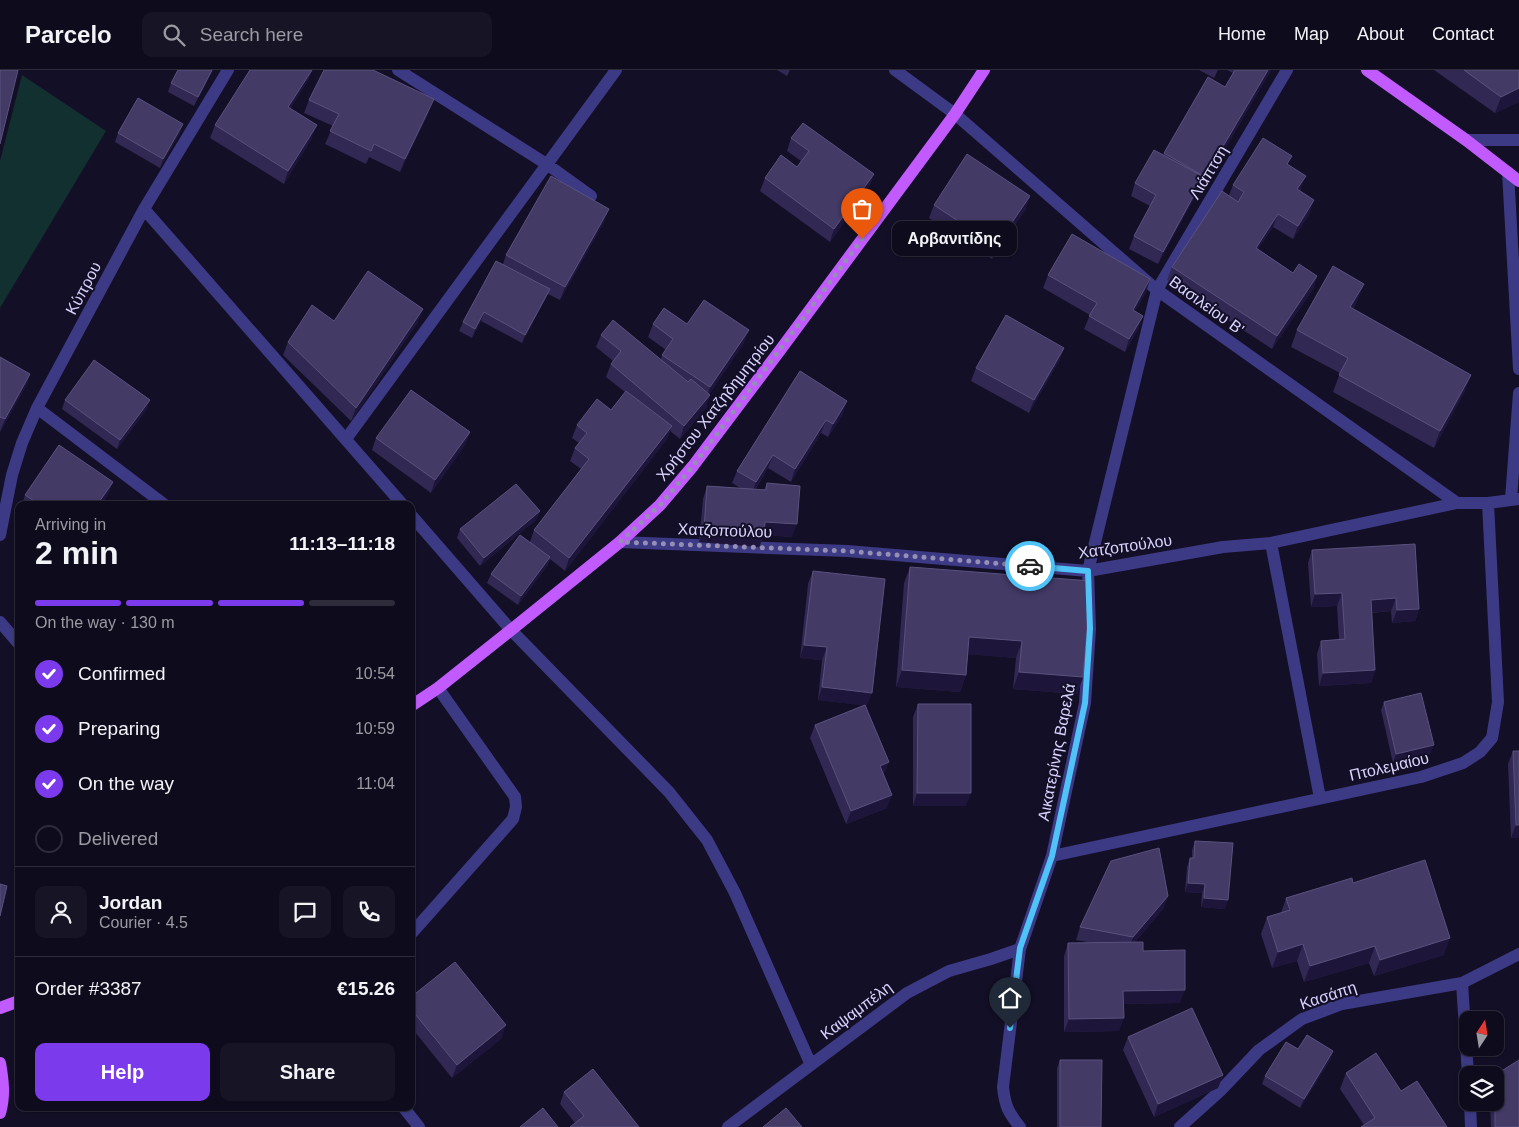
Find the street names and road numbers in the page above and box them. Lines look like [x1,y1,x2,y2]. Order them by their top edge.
street label: Λιάπτση [1186,142,1231,202]
street label: Κύπρου [63,259,104,317]
street label: Βασιλείου Β' [1166,273,1247,338]
street label: Χρήστου Χατζηδημητρίου [653,331,779,484]
street label: Χατζοπούλου [677,520,773,542]
street label: Χατζοπούλου [1077,531,1173,562]
street label: Αικατερίνης Βαρελά [1035,682,1078,822]
street label: Πτολεμαίου [1348,749,1431,784]
street label: Καψαμπέλη [817,978,895,1043]
street label: Κασάπη [1298,978,1359,1013]

